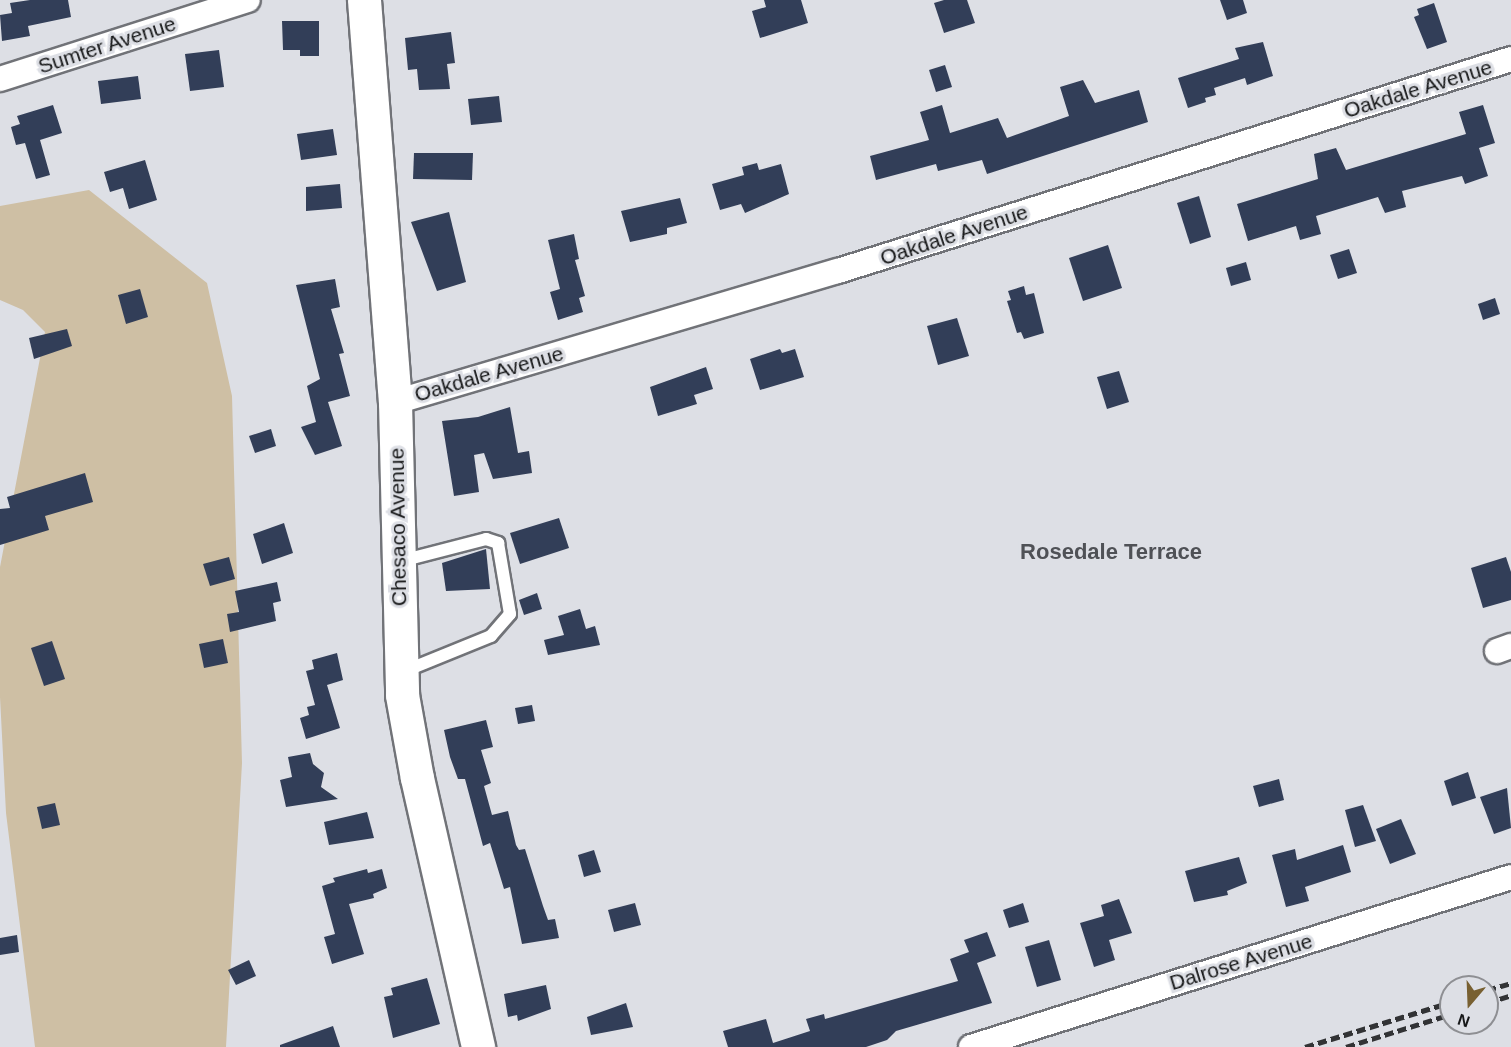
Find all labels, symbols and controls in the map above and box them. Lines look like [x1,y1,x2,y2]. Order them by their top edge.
street label: Sumter Avenue [34,11,180,79]
street label: Oakdale Avenue [1340,54,1496,124]
street label: Oakdale Avenue [876,199,1032,271]
street label: Oakdale Avenue [411,341,567,407]
street label: Chesaco Avenue [384,447,412,607]
district label: Rosedale Terrace [1020,539,1202,565]
street label: Dalrose Avenue [1166,928,1316,996]
north arrow [1439,975,1499,1035]
text: N [1455,1011,1472,1031]

